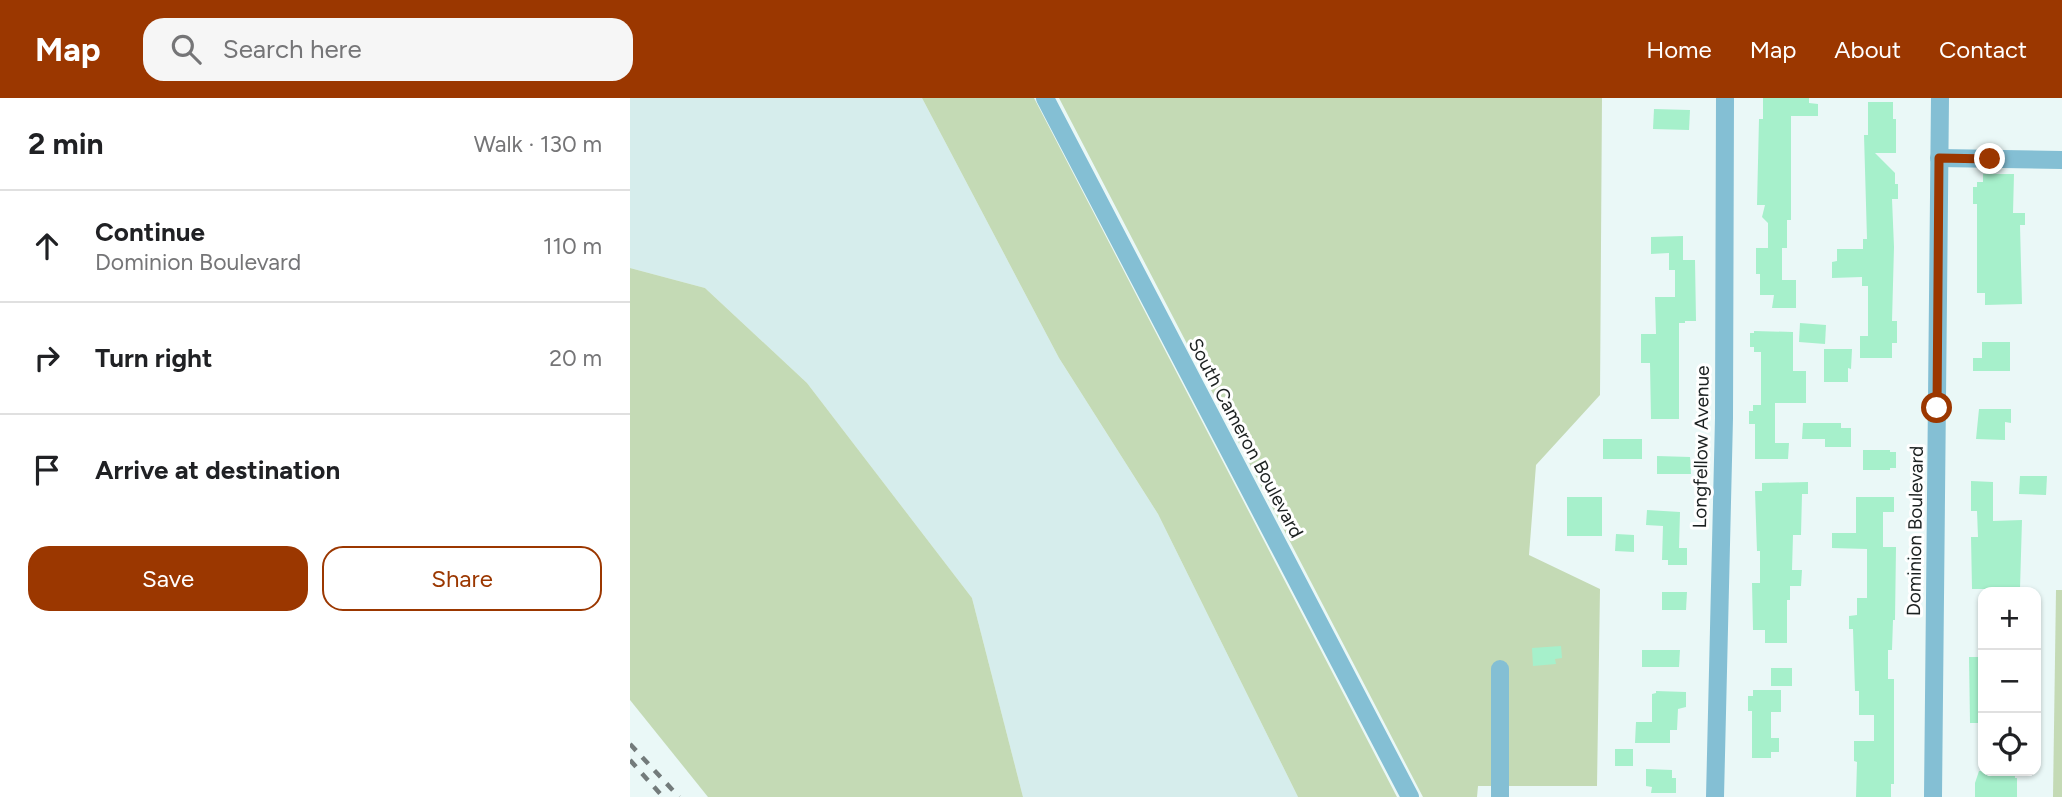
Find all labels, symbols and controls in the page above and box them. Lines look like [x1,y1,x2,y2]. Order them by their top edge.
search box [143,18,633,81]
text: Map [35,30,101,69]
icon: search [167,30,205,68]
text: Search here [223,33,362,65]
text: Home [1646,35,1712,64]
text: Map [1750,35,1796,64]
text: About [1834,35,1901,64]
text: Contact [1939,35,2027,64]
text: 2 min [28,125,104,162]
text: Walk · 130 m [474,130,602,158]
route end [1974,143,2005,174]
text: Continue [95,216,205,248]
icon: ahead [28,227,66,265]
text: 110 m [543,232,602,260]
text: Dominion Boulevard [95,248,301,276]
street label: South Cameron Boulevard [1184,334,1308,542]
icon: right [28,339,66,377]
text: Turn right [95,342,212,374]
text: 20 m [549,344,602,372]
street label: Longfellow Avenue [1688,365,1714,529]
route start [1921,392,1952,423]
street label: Dominion Boulevard [1902,446,1928,616]
icon: arrive [28,451,66,489]
text: Arrive at destination [95,454,340,486]
button: Save [28,546,308,611]
button: Share [322,546,602,611]
map controls [1978,587,2041,776]
button: + [1978,587,2041,650]
button: − [1978,650,2041,713]
button: locate [1978,713,2041,776]

